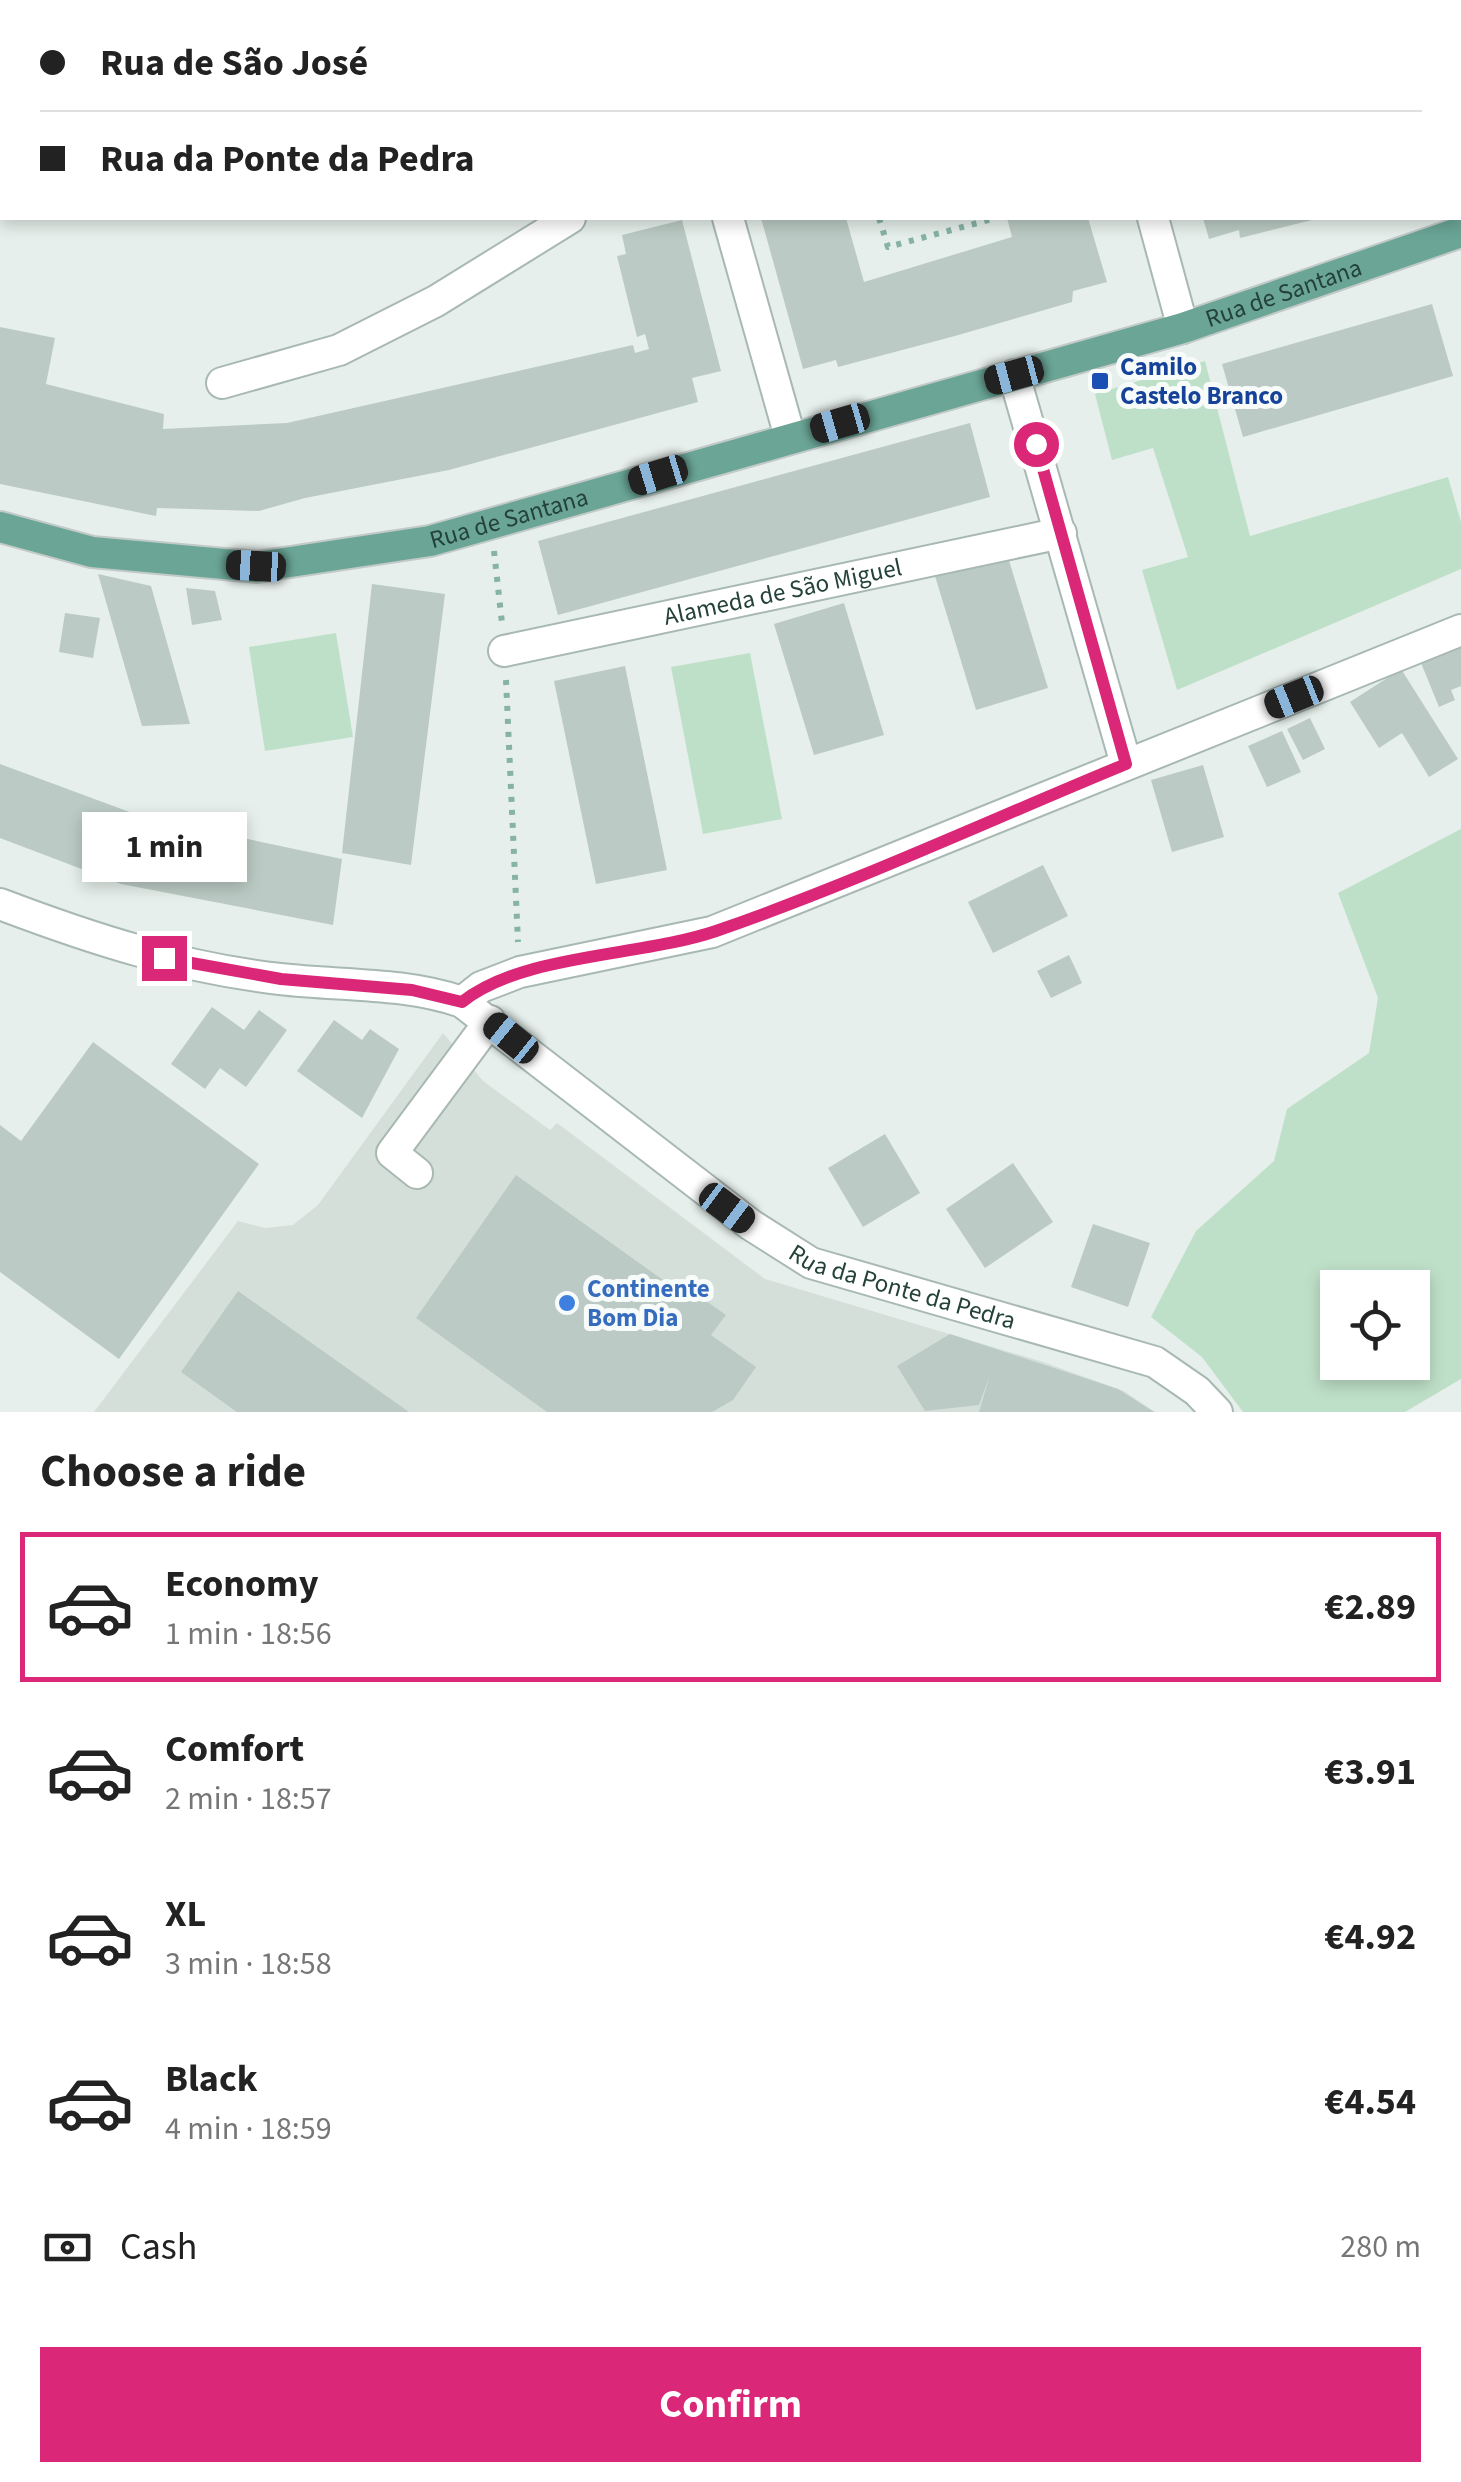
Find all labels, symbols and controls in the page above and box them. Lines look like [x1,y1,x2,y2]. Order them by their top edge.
text: Rua de São José [100,36,368,90]
text: Rua da Ponte da Pedra [100,132,475,186]
street label: Rua de Santana [1201,250,1367,337]
place label: Camilo Castelo Branco [1120,349,1283,414]
car [981,353,1047,397]
marker: Camilo Castelo Branco [1089,370,1111,392]
car [807,400,873,446]
route start [1014,422,1059,467]
car [625,452,691,498]
street label: Rua de Santana [425,479,592,558]
car [225,549,287,583]
street label: Alameda de São Miguel [660,549,905,635]
car [1261,672,1327,722]
callout: 1 min [81,813,246,883]
text: 1 min [126,824,203,870]
route end [142,936,187,981]
car [478,1007,544,1069]
car [694,1178,760,1238]
street label: Rua da Ponte da Pedra [782,1235,1020,1339]
map controls [1320,1270,1430,1380]
button: locate [1320,1270,1430,1380]
place label: Continente Bom Dia [587,1271,710,1336]
marker: Continente Bom Dia [556,1292,578,1314]
text: Choose a ride [40,1440,306,1504]
text: Economy [165,1557,318,1611]
icon: car [45,1562,135,1652]
text: €2.89 [1324,1580,1416,1634]
text: 1 min · 18:56 [165,1611,332,1657]
text: Comfort [165,1722,304,1776]
icon: car [45,1727,135,1817]
text: €3.91 [1324,1745,1416,1799]
text: 2 min · 18:57 [165,1776,332,1822]
text: XL [165,1887,206,1941]
icon: car [45,1892,135,1982]
text: €4.92 [1324,1910,1416,1964]
text: 3 min · 18:58 [165,1941,332,1987]
text: Black [165,2052,258,2106]
icon: car [45,2057,135,2147]
text: €4.54 [1324,2075,1416,2129]
text: 4 min · 18:59 [165,2106,332,2152]
icon: cash [40,2220,95,2275]
text: Cash [120,2220,197,2274]
text: 280 m [1340,2224,1421,2270]
button: Confirm [40,2347,1421,2462]

